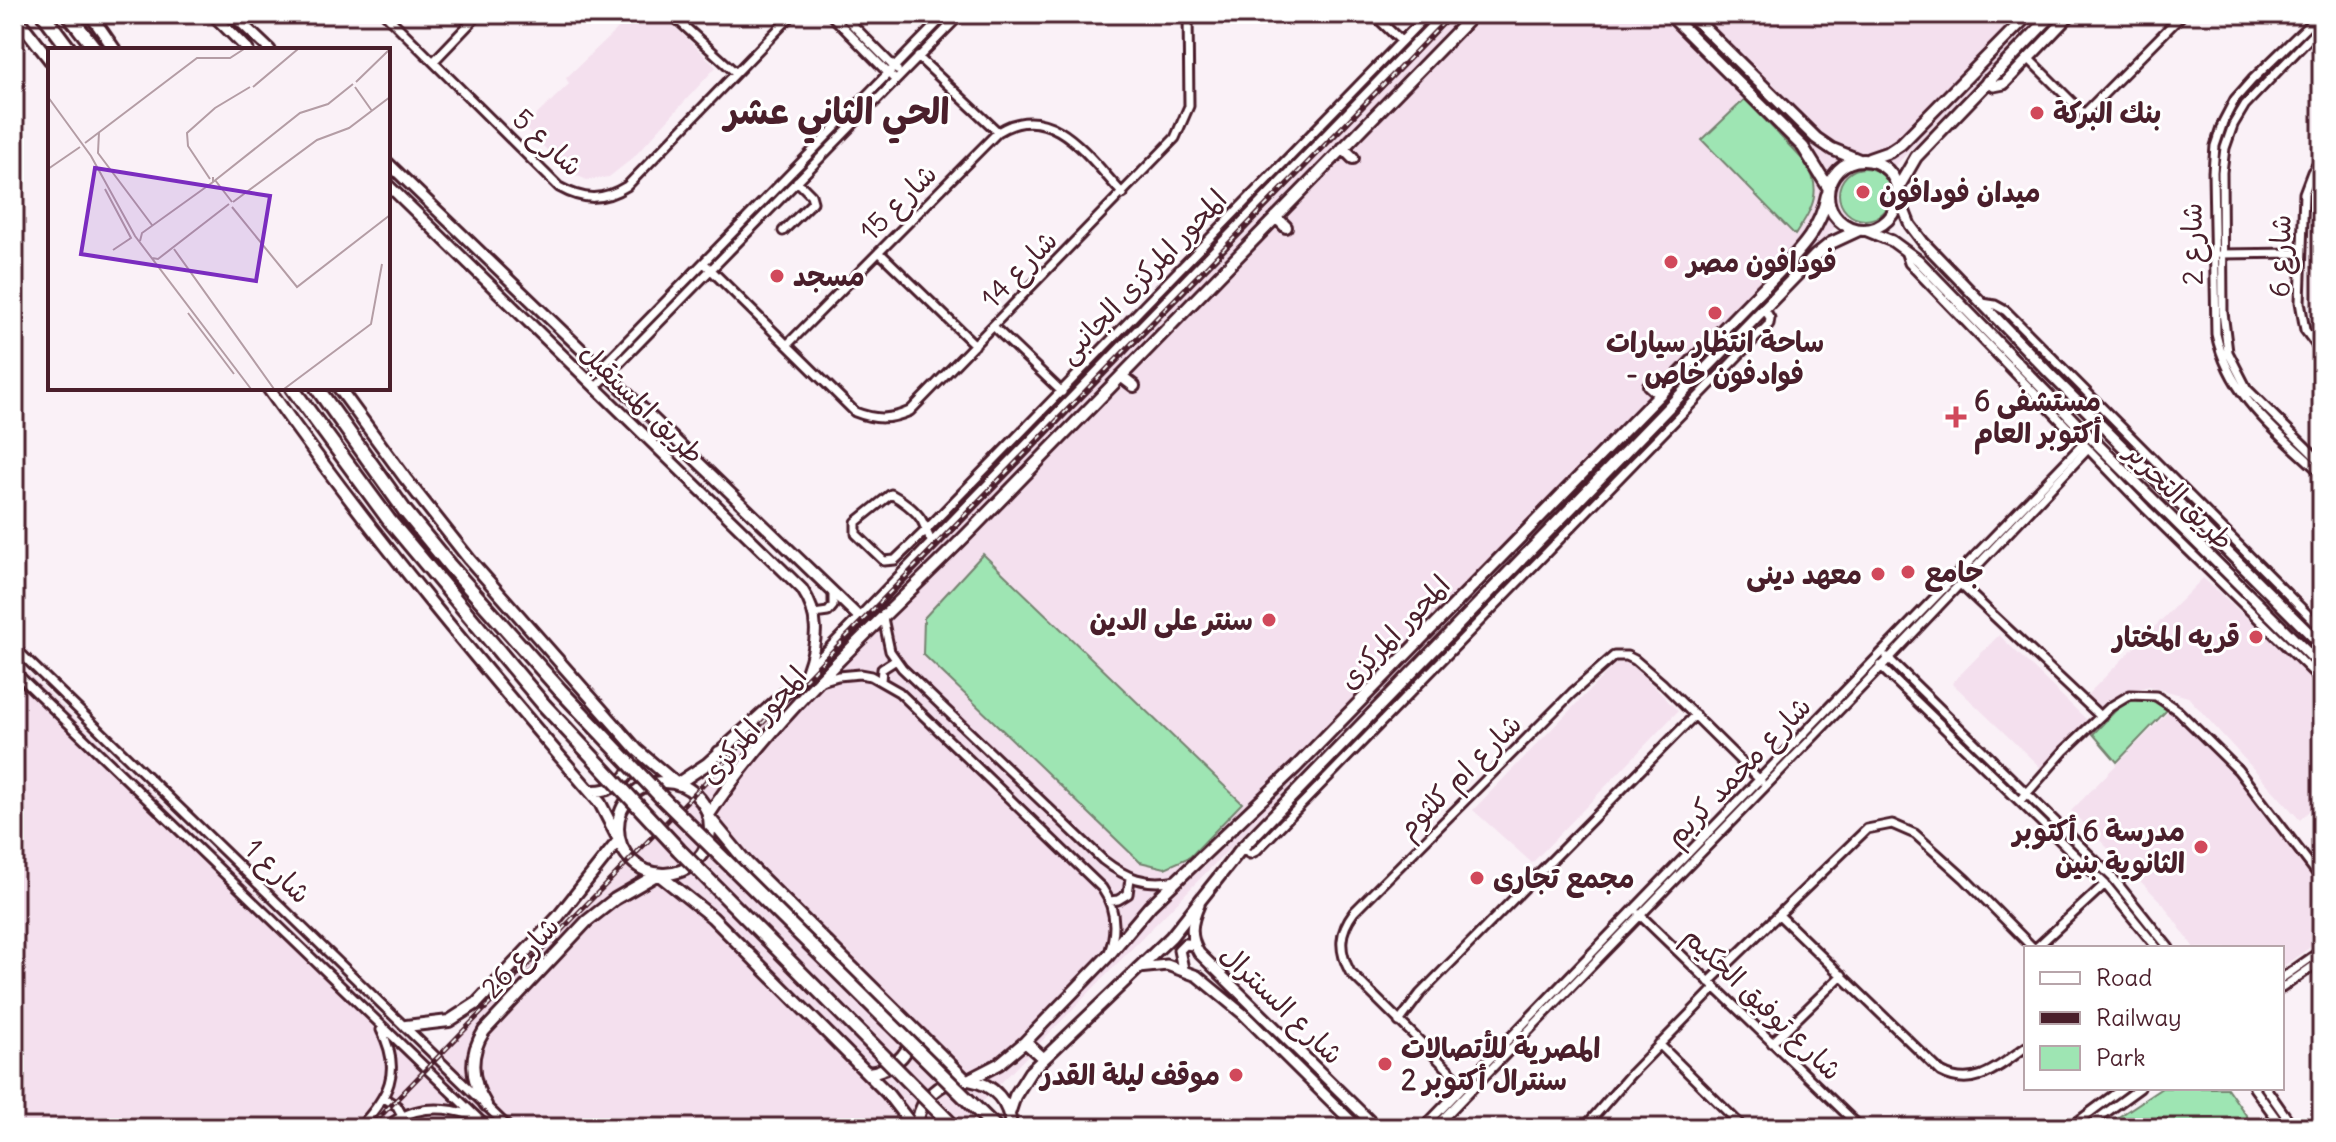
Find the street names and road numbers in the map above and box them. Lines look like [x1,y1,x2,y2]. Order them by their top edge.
street label: شارع 5 [504,100,591,185]
street label: شارع 15 [852,156,946,250]
street label: المحور المركزى الجانبى [1050,181,1234,371]
street label: شارع 2 [2173,202,2213,286]
street label: شارع 6 [2261,214,2301,298]
street label: شارع 14 [973,222,1066,317]
street label: طريق المستقبل [572,335,712,471]
street label: طريق التحرير [2117,433,2242,558]
street label: المحور المركزى [1331,567,1457,697]
street label: المحور المركزى [692,658,814,792]
street label: شارع محمد كريم [1657,688,1822,856]
street label: شارع ام كلثوم [1389,706,1532,849]
street label: شارع 1 [236,831,319,913]
street label: شارع 26 [473,909,568,1007]
street label: شارع توفيق الحكيم [1673,918,1850,1091]
street label: شارع السنترال [1211,936,1351,1073]

